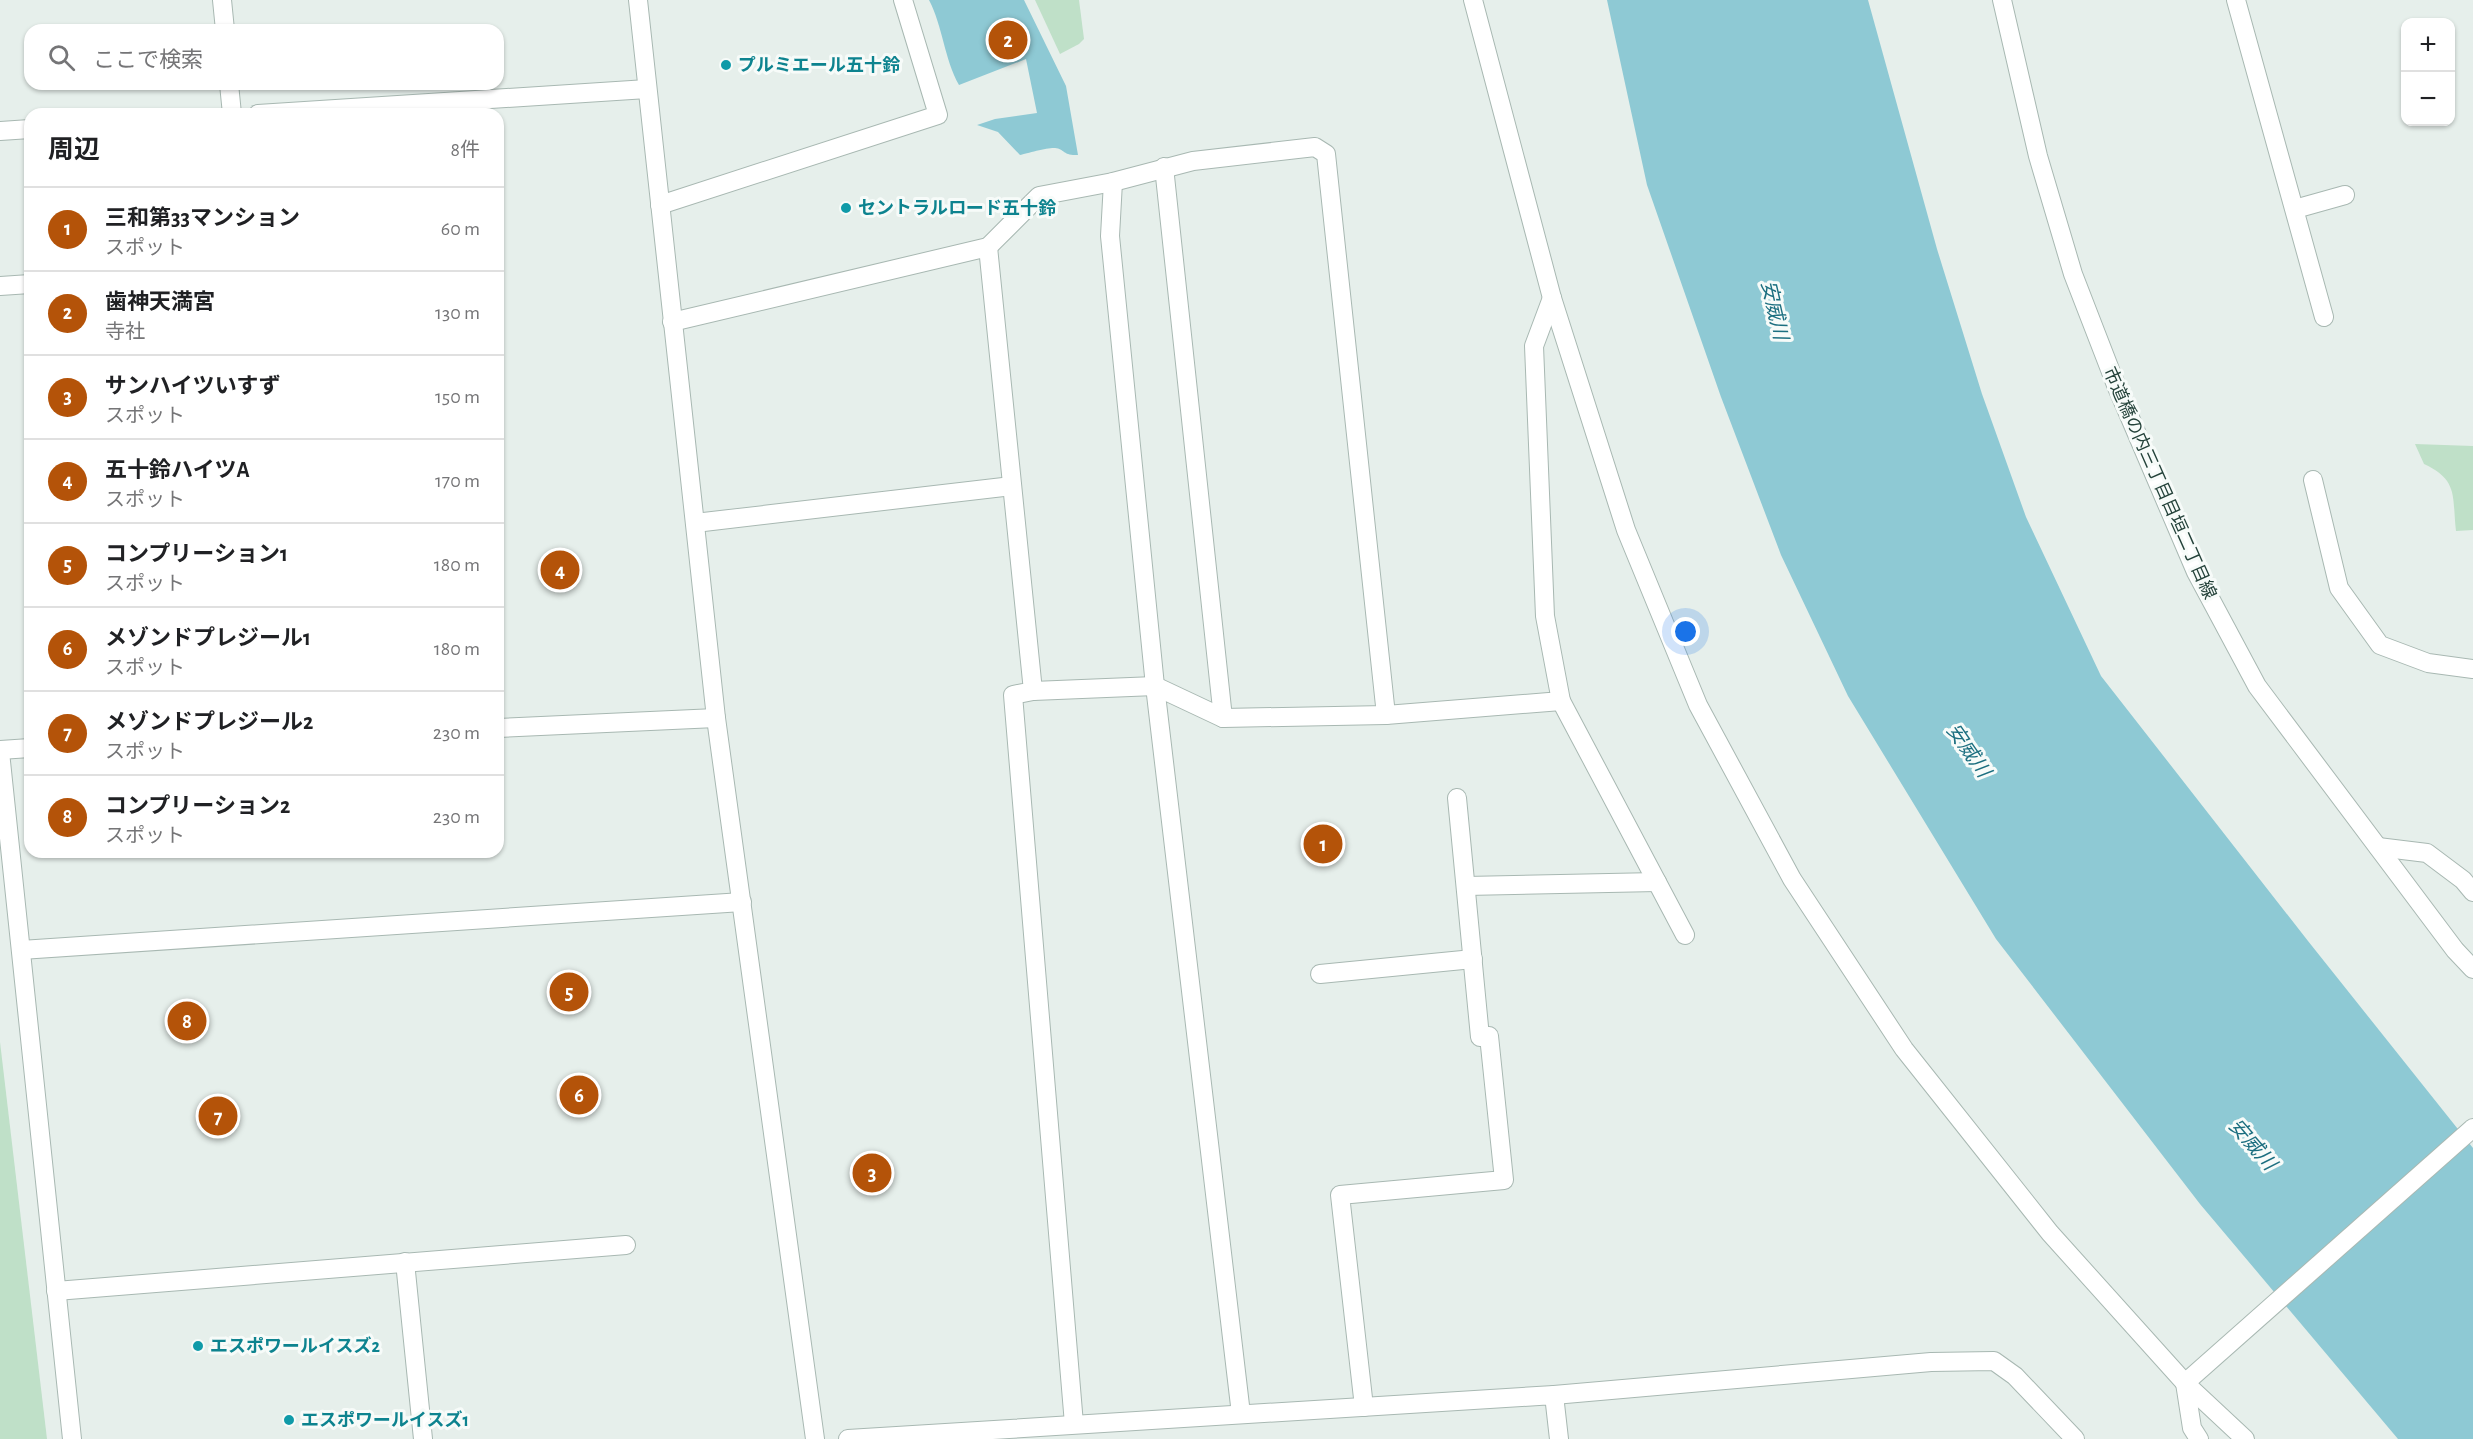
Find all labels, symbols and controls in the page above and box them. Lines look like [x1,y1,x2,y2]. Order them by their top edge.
pin: 2 [988,18,1028,63]
map controls [2401,18,2455,126]
button: + [2401,18,2455,72]
search box [24,24,504,90]
icon: search [45,41,78,74]
text: ここで検索 [93,49,203,71]
place label: プルミエール五十鈴 [738,56,901,75]
marker: プルミエール五十鈴 [719,58,733,72]
button: − [2401,72,2455,126]
text: 周辺 [48,137,100,163]
text: 8件 [451,140,480,160]
place label: セントラルロード五十鈴 [858,199,1057,218]
marker: セントラルロード五十鈴 [839,201,853,215]
text: 三和第33マンション [105,207,300,229]
text: 1 [64,219,71,239]
text: 60 m [441,219,480,239]
text: スポット [105,238,185,258]
water label: 安威川 [1758,279,1792,344]
text: 歯神天満宮 [105,291,215,313]
text: 2 [63,303,72,323]
text: 130 m [435,303,480,323]
text: 寺社 [105,322,145,342]
street label: 市道橋の内三丁目目垣二丁目線 [2100,364,2220,602]
text: サンハイツいすず [105,375,281,397]
text: 3 [63,387,72,407]
text: 150 m [435,387,480,407]
text: スポット [105,406,185,426]
text: 五十鈴ハイツA [105,459,250,481]
text: 4 [62,471,73,491]
text: 170 m [435,471,480,491]
text: スポット [105,490,185,510]
text: コンプリーション1 [105,543,288,565]
pin: 4 [540,548,580,592]
text: 5 [63,555,72,575]
text: 180 m [434,555,480,575]
text: スポット [105,574,185,594]
your location [1671,617,1700,646]
text: メゾンドプレジール1 [105,627,311,649]
text: 6 [63,639,72,659]
text: 180 m [434,639,480,659]
text: スポット [105,658,185,678]
text: メゾンドプレジール2 [105,711,313,733]
water label: 安威川 [1943,720,1996,783]
text: 7 [63,723,72,743]
text: 230 m [433,723,480,743]
text: スポット [105,742,185,762]
text: コンプリーション2 [105,795,290,817]
text: 8 [63,807,72,827]
text: 230 m [433,807,480,827]
pin: 1 [1304,822,1342,866]
text: スポット [105,826,185,846]
pin: 5 [550,970,588,1014]
pin: 8 [168,998,207,1044]
pin: 6 [560,1072,598,1118]
pin: 7 [198,1094,238,1138]
water label: 安威川 [2225,1115,2282,1175]
pin: 3 [852,1150,892,1196]
place label: エスポワールイスズ2 [210,1336,380,1356]
marker: エスポワールイスズ2 [191,1339,205,1353]
place label: エスポワールイスズ1 [301,1410,469,1430]
marker: エスポワールイスズ1 [282,1413,296,1427]

